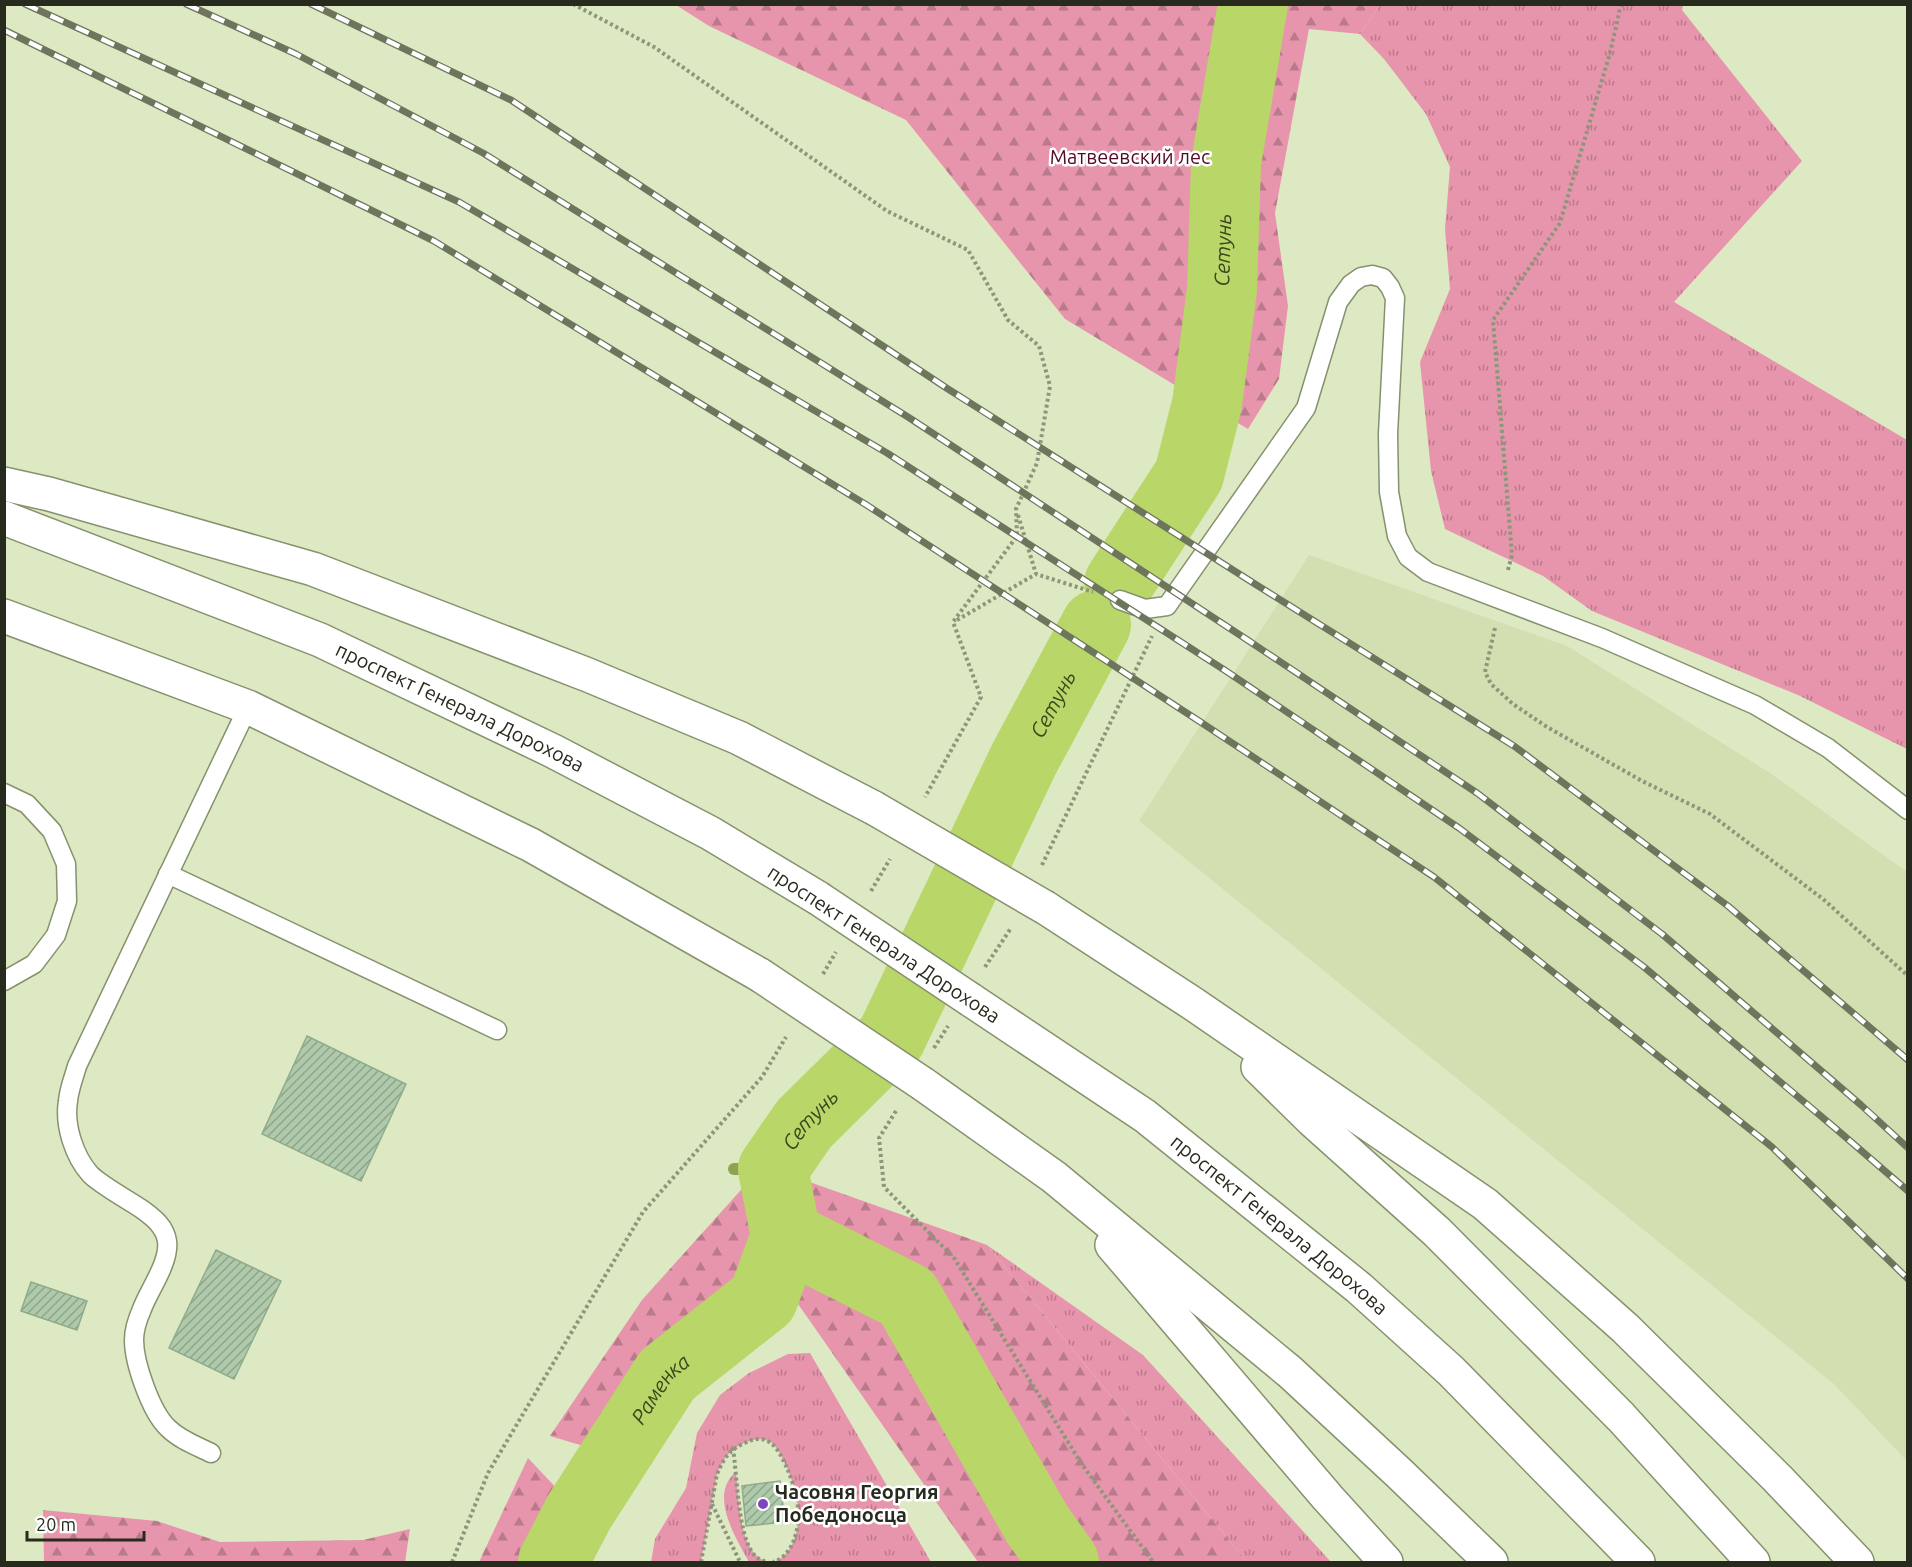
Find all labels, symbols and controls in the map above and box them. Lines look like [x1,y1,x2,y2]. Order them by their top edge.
park label: Матвеевский лес [1050,145,1210,168]
water label: Сетунь [1209,213,1235,287]
street label: проспект Генерала Дорохова [332,637,588,776]
water label: Сетунь [1025,666,1080,742]
street label: проспект Генерала Дорохова [764,860,1005,1027]
water label: Сетунь [777,1084,843,1154]
street label: проспект Генерала Дорохова [1167,1130,1393,1319]
water label: Раменка [626,1349,694,1428]
place label: Часовня Георгия Победоносца [775,1480,938,1526]
marker: Часовня Георгия Победоносца [756,1497,770,1511]
scale bar [27,1504,144,1542]
text: 20 m [36,1514,76,1534]

